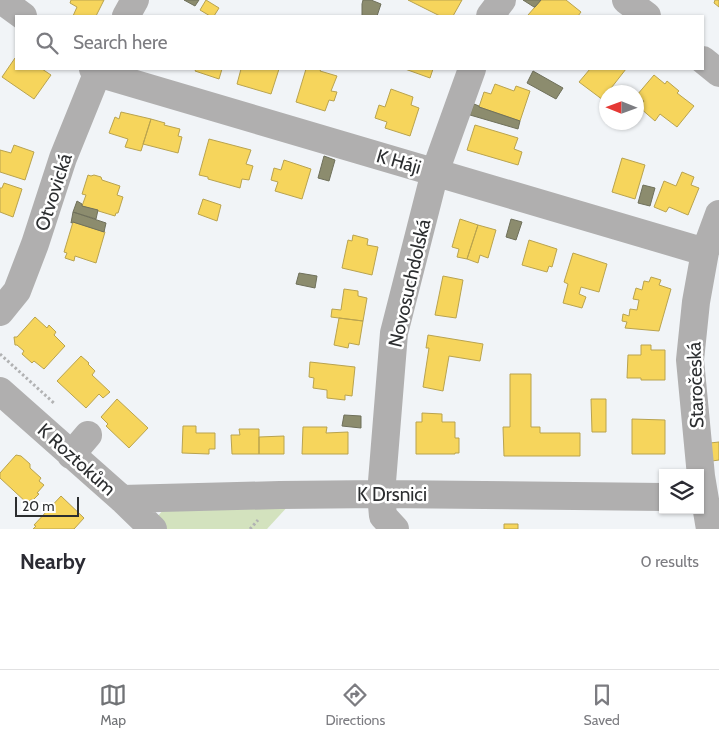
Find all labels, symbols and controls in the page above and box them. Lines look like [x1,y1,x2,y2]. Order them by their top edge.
search box [15,15,704,70]
icon: search [33,29,61,57]
text: Search here [73,31,167,54]
north arrow [599,85,644,130]
street label: K Háji [374,144,424,179]
street label: Otvovická [30,151,77,234]
street label: Novosuchdolská [384,217,435,349]
street label: Staročeská [683,341,708,429]
street label: K Roztokům [33,418,120,500]
map controls [659,469,704,514]
button: layers [659,469,704,514]
street label: K Drsnici [357,483,427,506]
scale bar [15,494,79,517]
text: 20 m [22,497,55,515]
text: Nearby [20,549,86,574]
text: 0 results [640,552,699,571]
tab: Map [99,681,127,729]
tab: Directions [325,681,385,729]
tab: Saved [583,681,620,729]

